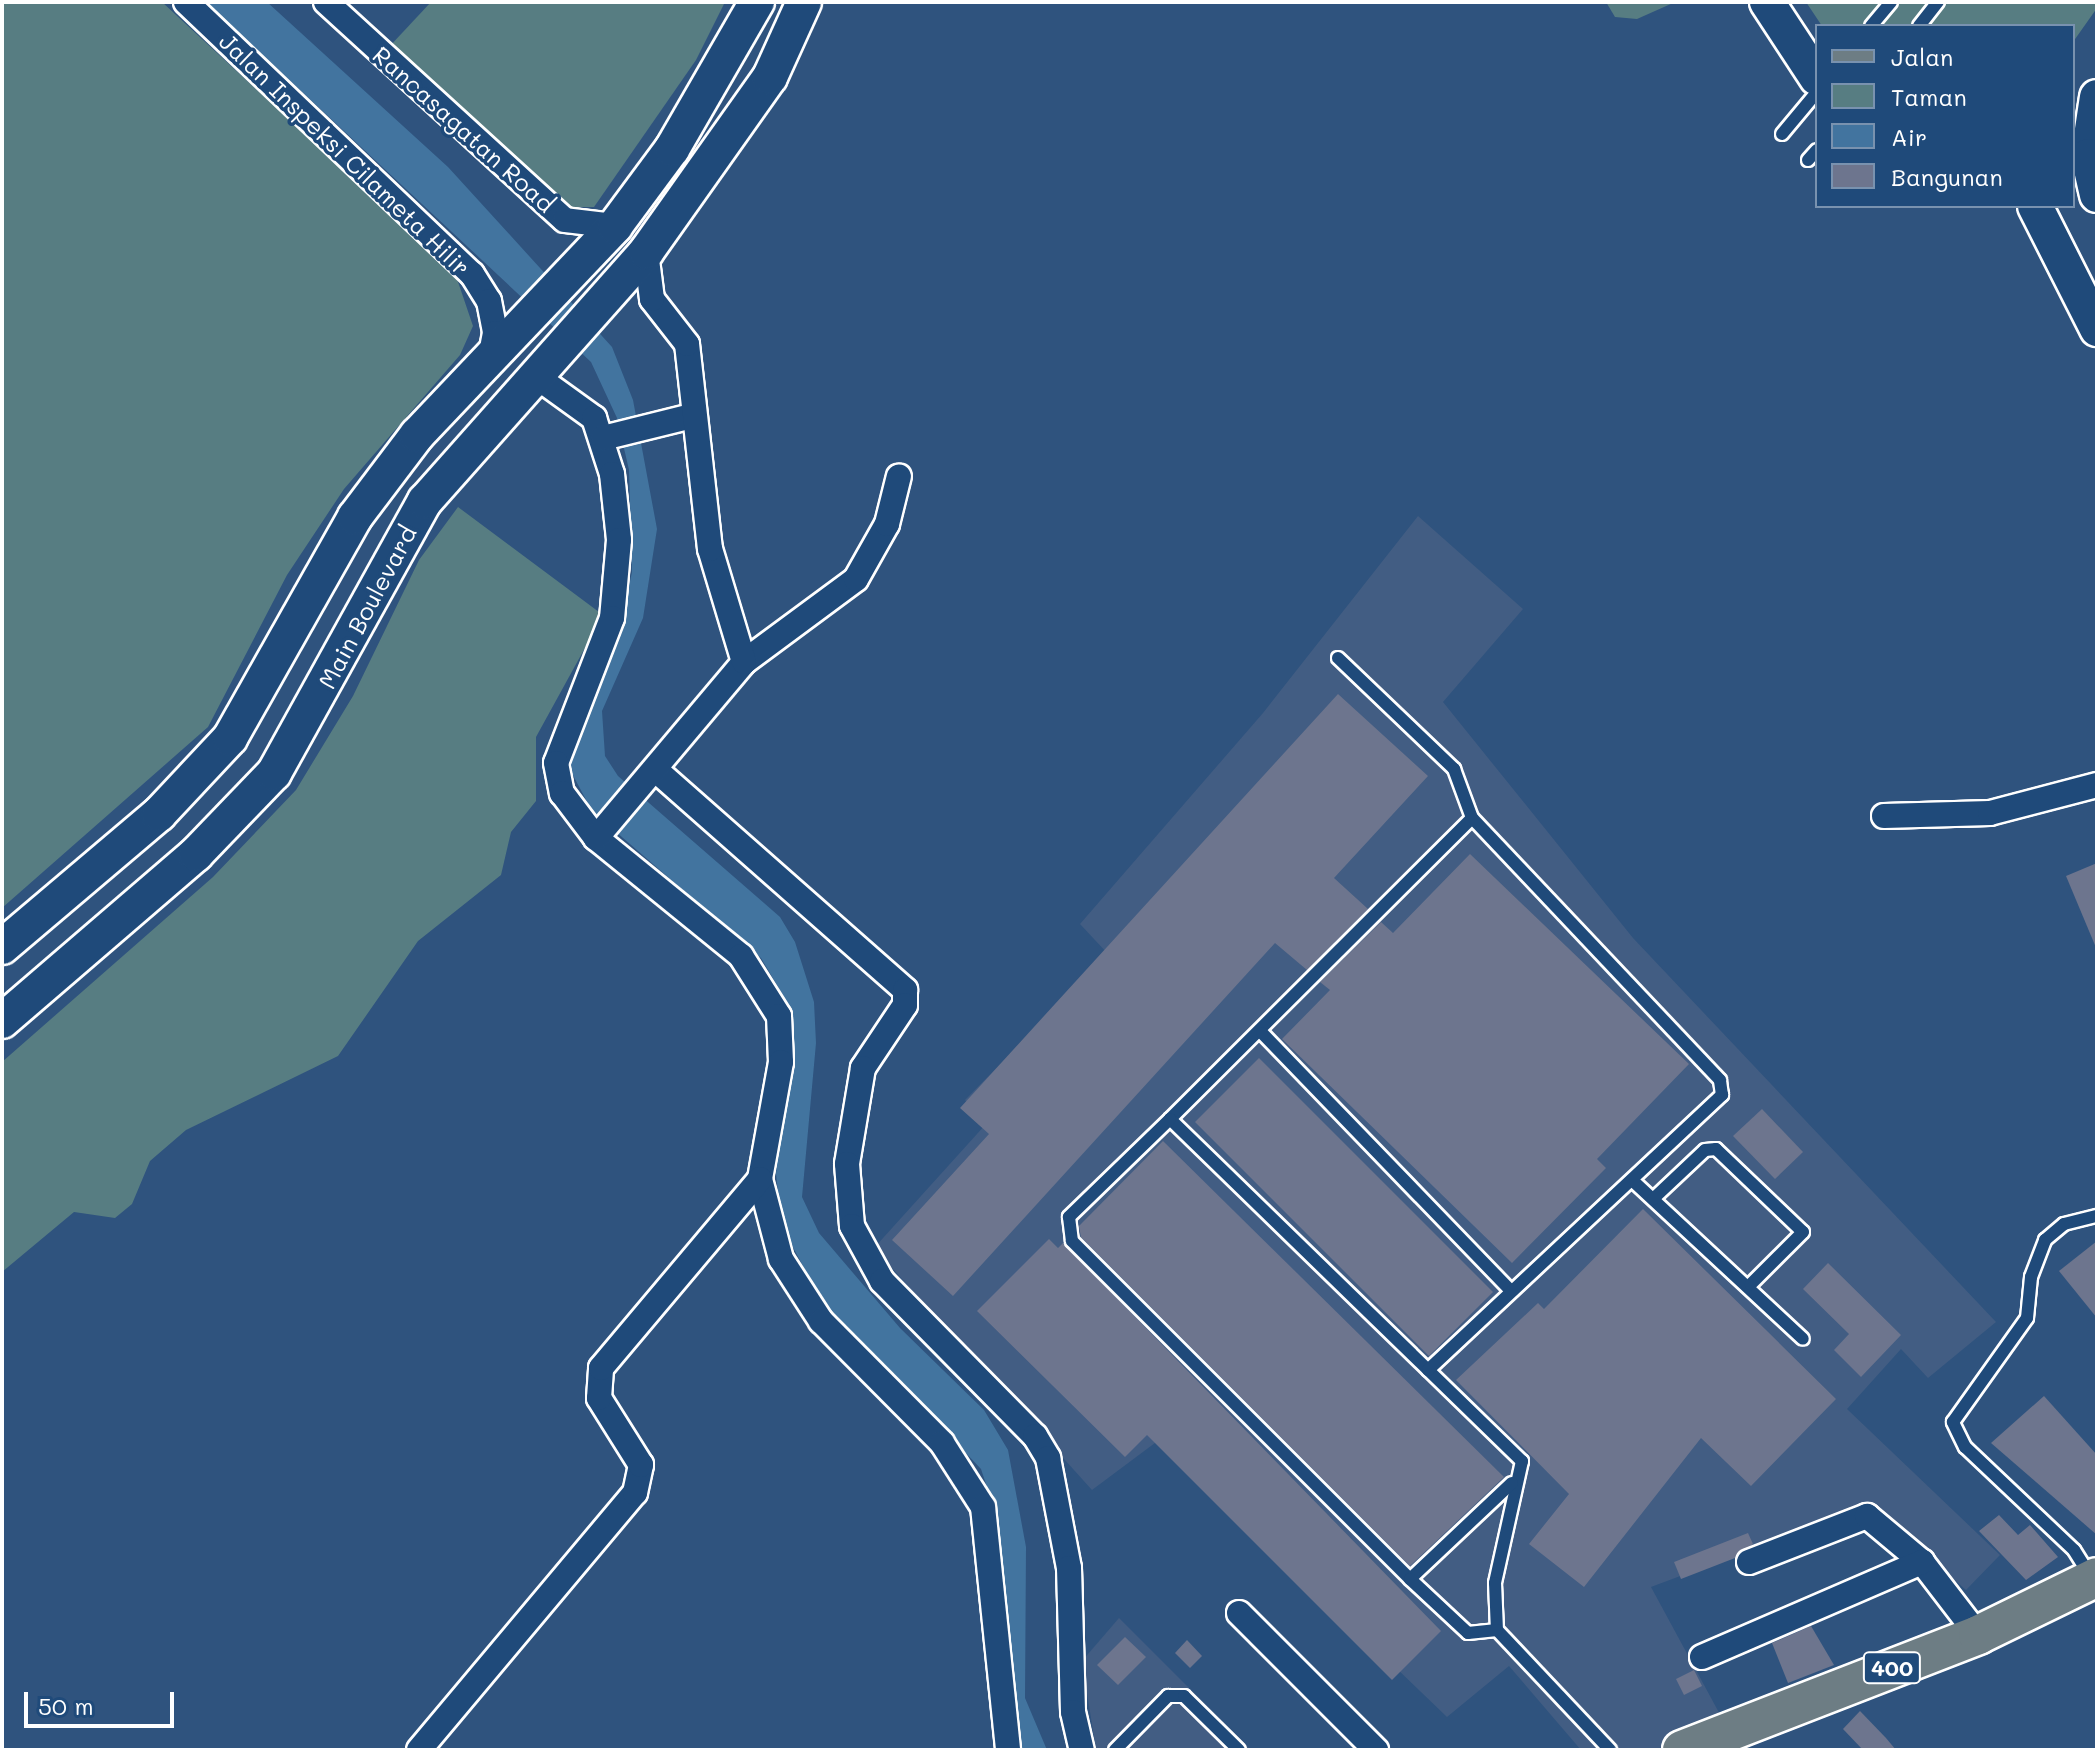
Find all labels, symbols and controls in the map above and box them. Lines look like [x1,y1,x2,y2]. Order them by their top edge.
legend [1815,24,2075,208]
street label: Jalan Inspeksi Cilameta Hilir [214,27,476,281]
street label: Rancasagatan Road [367,40,561,218]
text: Jalan [1891,41,1953,72]
text: Taman [1891,81,1967,112]
text: Air [1891,121,1927,152]
text: Bangunan [1891,161,2003,192]
street label: Main Boulevard [312,521,422,693]
road number: 400 [1862,1650,1922,1686]
scale bar [28,1676,178,1726]
text: 50 m [38,1690,94,1721]

